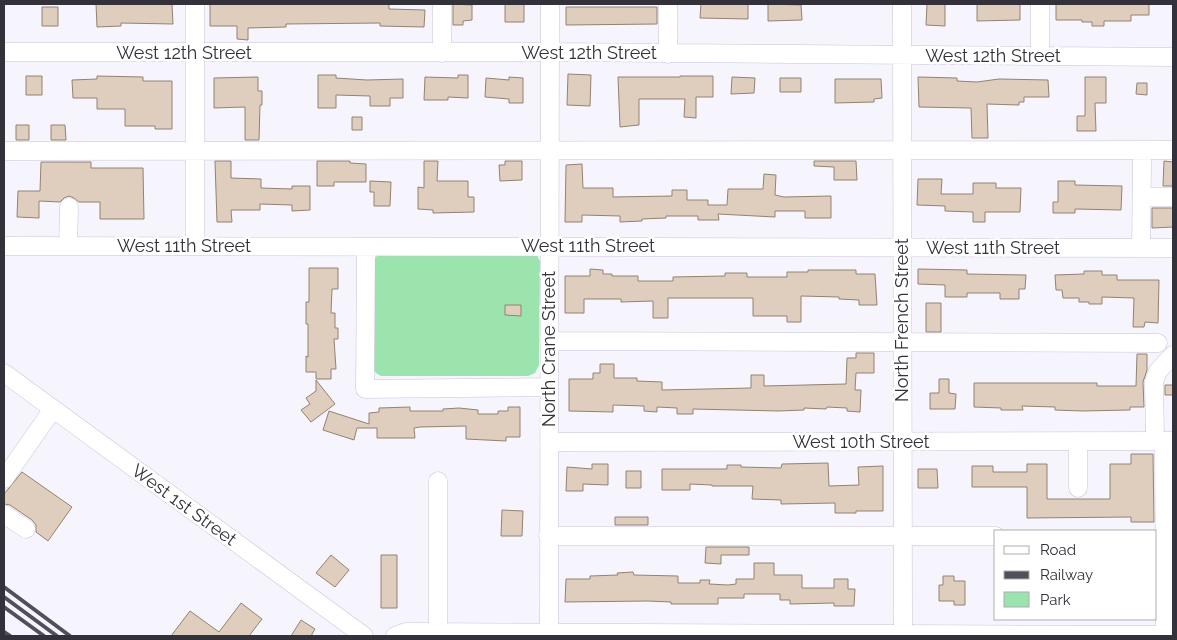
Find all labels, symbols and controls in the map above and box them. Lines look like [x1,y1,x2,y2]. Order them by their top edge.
street label: West 12th Street [116,42,252,63]
street label: West 12th Street [521,42,657,63]
street label: West 12th Street [925,45,1061,66]
street label: West 11th Street [117,235,251,256]
street label: West 11th Street [521,235,655,256]
street label: West 11th Street [926,237,1060,258]
street label: North French Street [891,238,912,402]
street label: North Crane Street [538,271,559,427]
street label: West 10th Street [792,431,930,452]
street label: West 1st Street [128,460,241,550]
legend [994,530,1157,620]
text: Road [1040,541,1076,559]
text: Railway [1040,566,1093,584]
text: Park [1040,591,1071,609]

